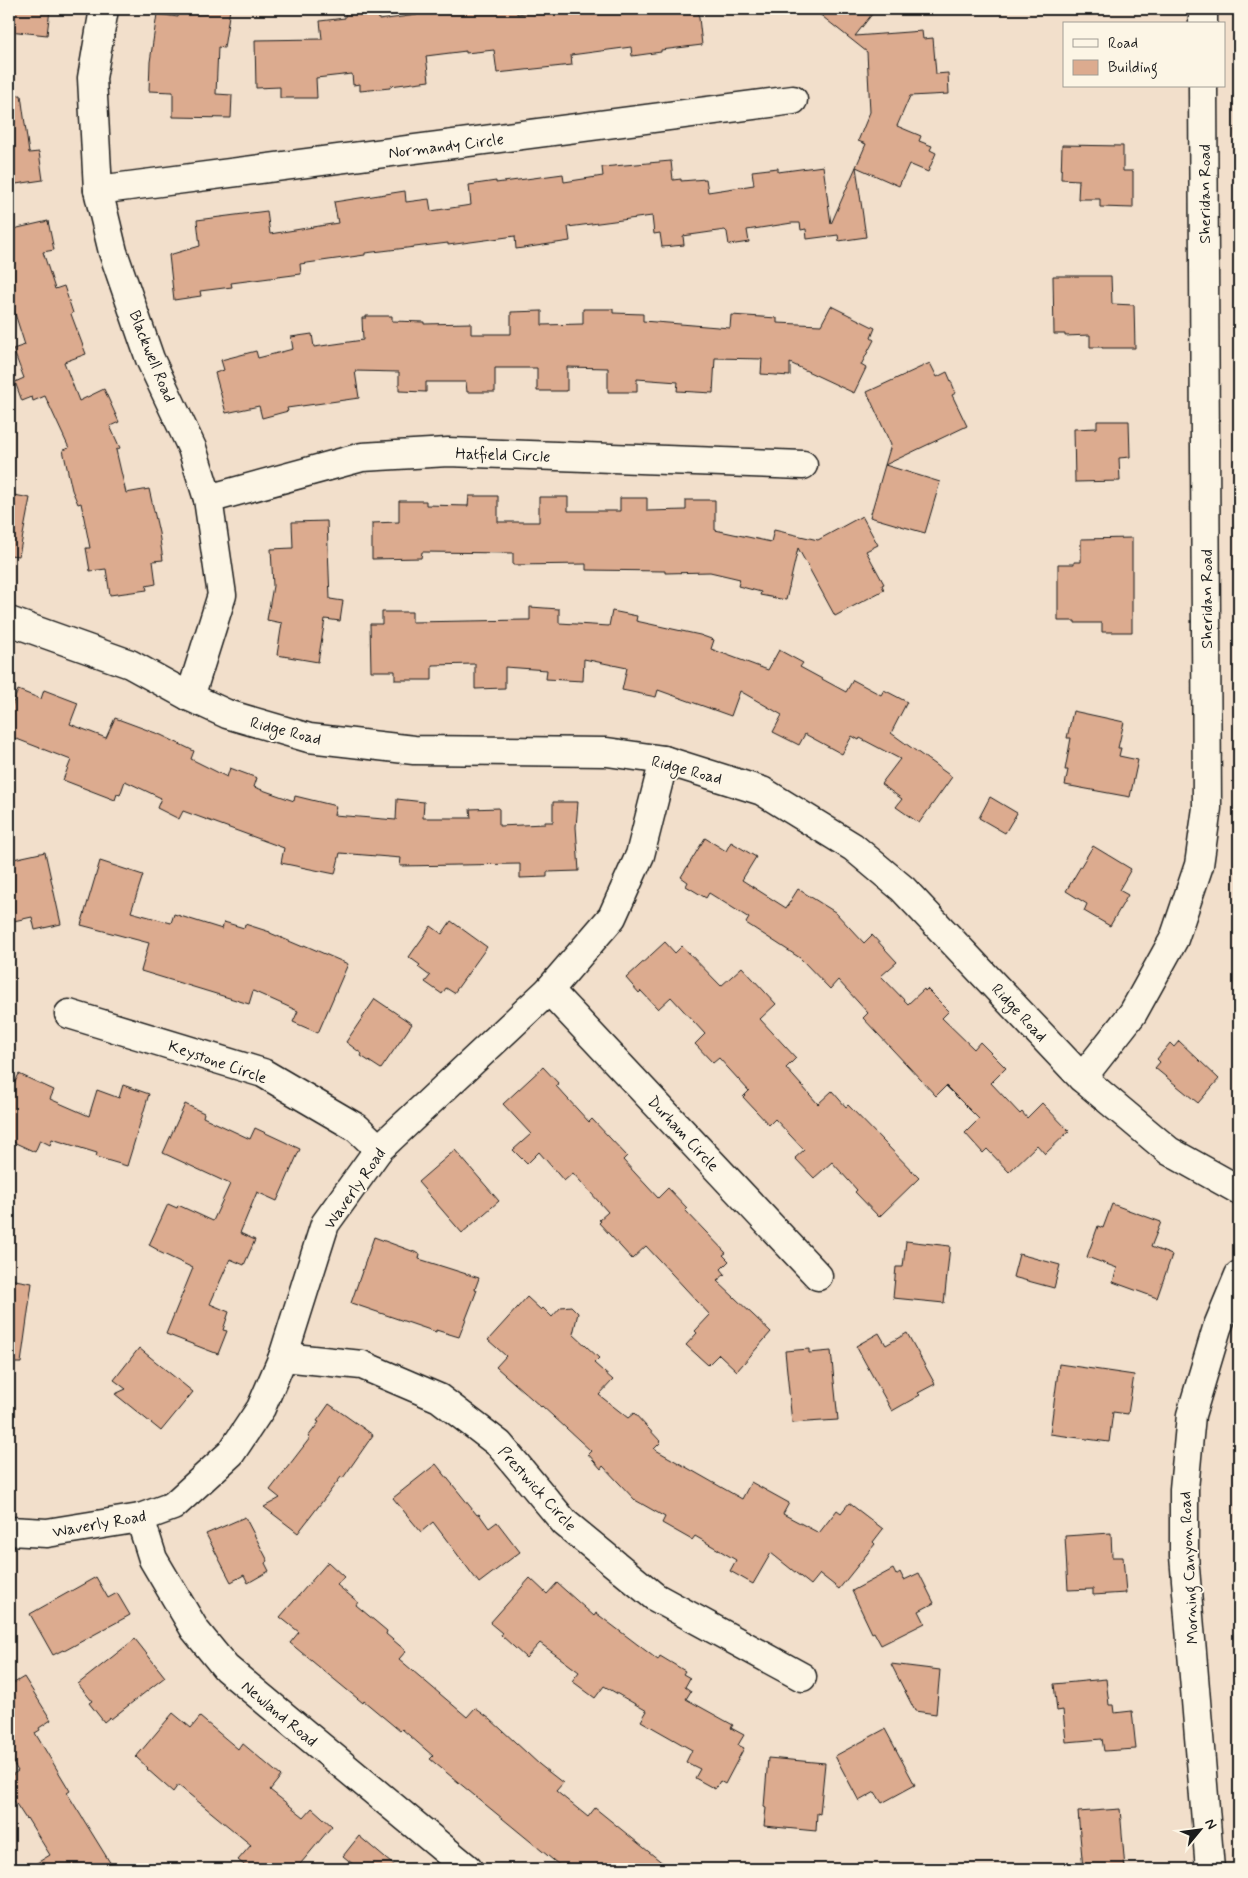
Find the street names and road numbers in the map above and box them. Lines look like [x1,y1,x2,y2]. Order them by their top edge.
street label: Normandy Circle [387,129,505,164]
street label: Sheridan Road [1195,144,1216,244]
street label: Blackwell Road [124,307,180,406]
street label: Hatfield Circle [455,443,551,468]
street label: Sheridan Road [1197,549,1218,649]
street label: Ridge Road [248,712,323,751]
street label: Ridge Road [649,751,724,791]
street label: Ridge Road [986,979,1051,1047]
street label: Keystone Circle [165,1036,270,1089]
street label: Durham Circle [642,1092,723,1176]
street label: Waverly Road [319,1144,391,1234]
street label: Prestwick Circle [493,1442,581,1536]
street label: Morning Canyon Road [1175,1491,1205,1645]
street label: Waverly Road [51,1506,148,1543]
street label: Newland Road [237,1676,321,1752]

